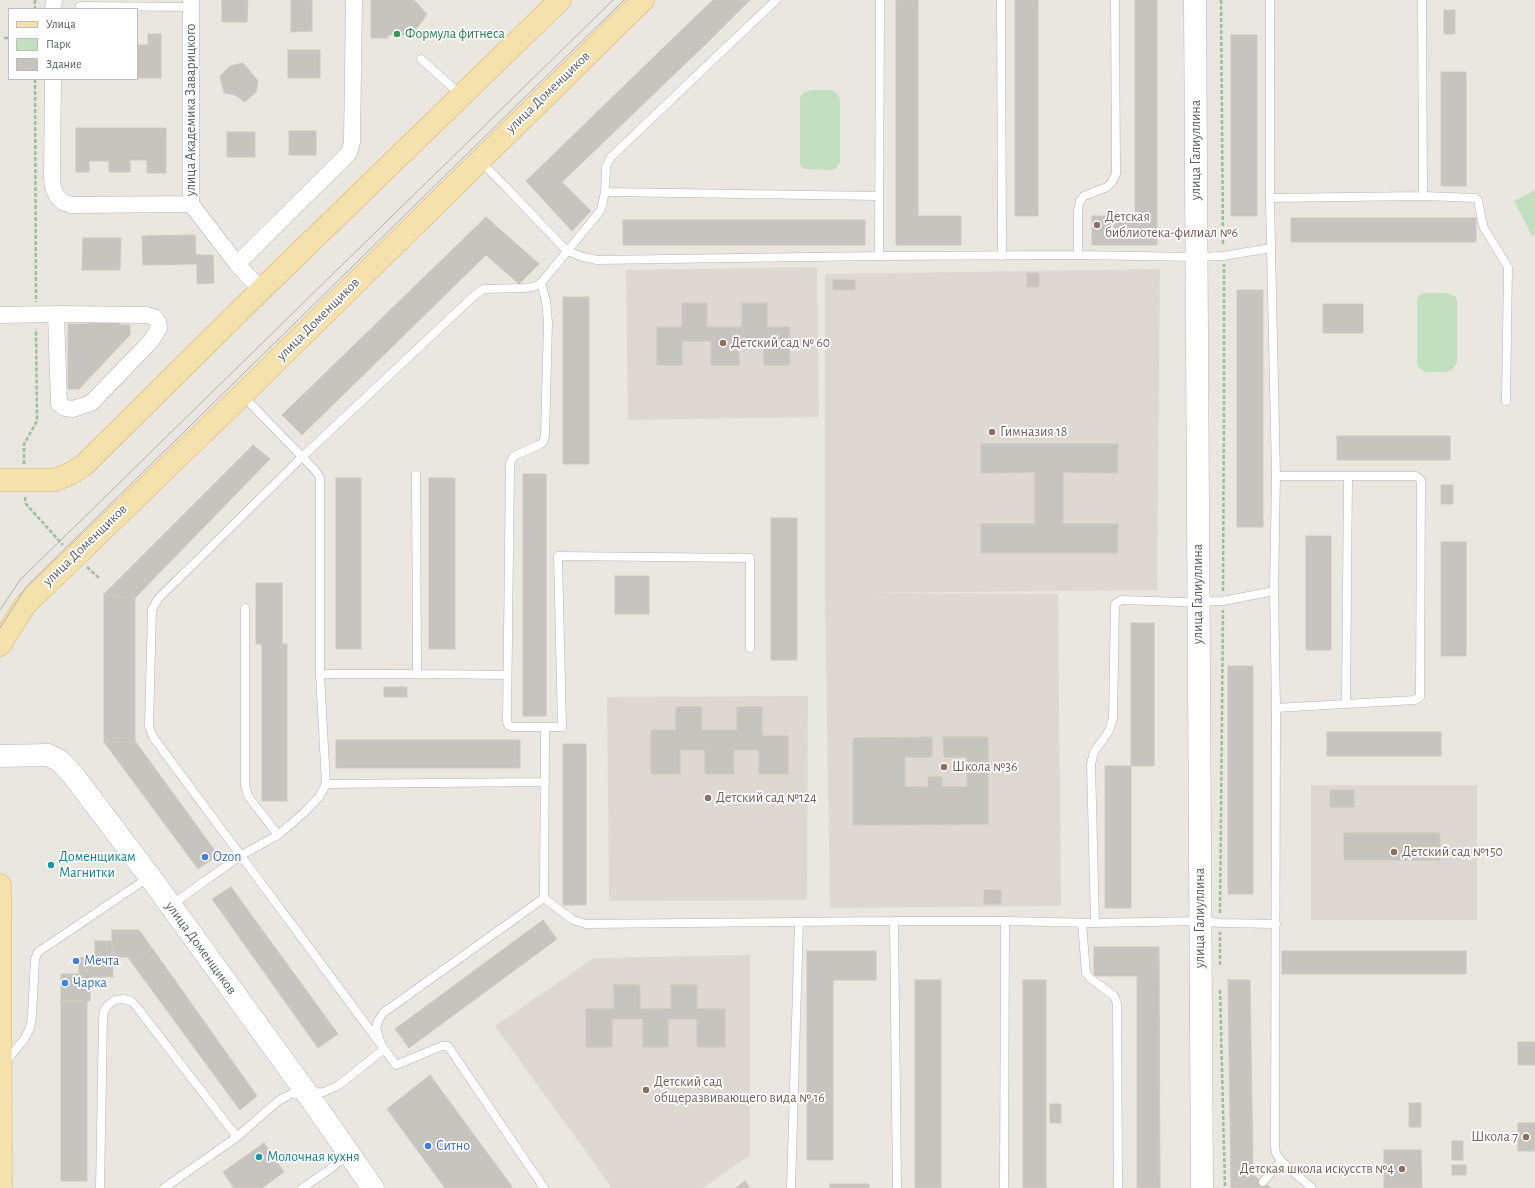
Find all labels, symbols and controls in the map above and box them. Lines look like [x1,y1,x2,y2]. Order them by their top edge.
legend [8,8,138,80]
text: Улица [46,18,76,30]
street label: улица Академика Заварицкого [183,24,199,196]
place label: Формула фитнеса [405,26,505,42]
marker: Формула фитнеса [392,29,402,39]
text: Парк [46,38,71,50]
street label: улица Доменщиков [502,48,594,136]
text: Здание [46,58,82,70]
street label: улица Галиуллина [1188,100,1204,200]
place label: Детская библиотека-филиал №6 [1105,209,1238,242]
marker: Детская библиотека-филиал №6 [1092,220,1102,230]
street label: улица Доменщиков [273,274,363,364]
place label: Детский сад № 60 [731,335,830,351]
marker: Детский сад № 60 [718,338,728,348]
place label: Гимназия 18 [1000,424,1067,440]
marker: Гимназия 18 [987,427,997,437]
street label: улица Доменщиков [39,501,131,589]
street label: улица Галиуллина [1190,544,1206,644]
place label: Школа №36 [952,759,1018,775]
marker: Школа №36 [939,762,949,772]
place label: Детский сад №124 [716,790,817,806]
marker: Детский сад №124 [703,793,713,803]
place label: Детский сад №150 [1402,844,1503,860]
marker: Детский сад №150 [1389,847,1399,857]
place label: Доменщикам Магнитки [59,849,136,882]
place label: Ozon [213,849,241,865]
marker: Ozon [200,852,210,862]
marker: Доменщикам Магнитки [46,860,56,870]
street label: улица Галиуллина [1192,868,1208,968]
street label: улица Доменщиков [162,898,240,998]
place label: Мечта [84,953,119,969]
marker: Мечта [71,956,81,966]
place label: Чарка [73,975,107,991]
marker: Чарка [60,978,70,988]
place label: Детский сад общеразвивающего вида № 16 [654,1074,825,1106]
marker: Детский сад общеразвивающего вида № 16 [641,1085,651,1095]
place label: Школа 7 [1471,1129,1518,1145]
marker: Школа 7 [1521,1132,1531,1142]
place label: Ситно [436,1138,470,1154]
marker: Ситно [423,1141,433,1151]
place label: Молочная кухня [267,1149,360,1165]
marker: Молочная кухня [254,1152,264,1162]
place label: Детская школа искусств №4 [1240,1161,1394,1177]
marker: Детская школа искусств №4 [1397,1164,1407,1174]

